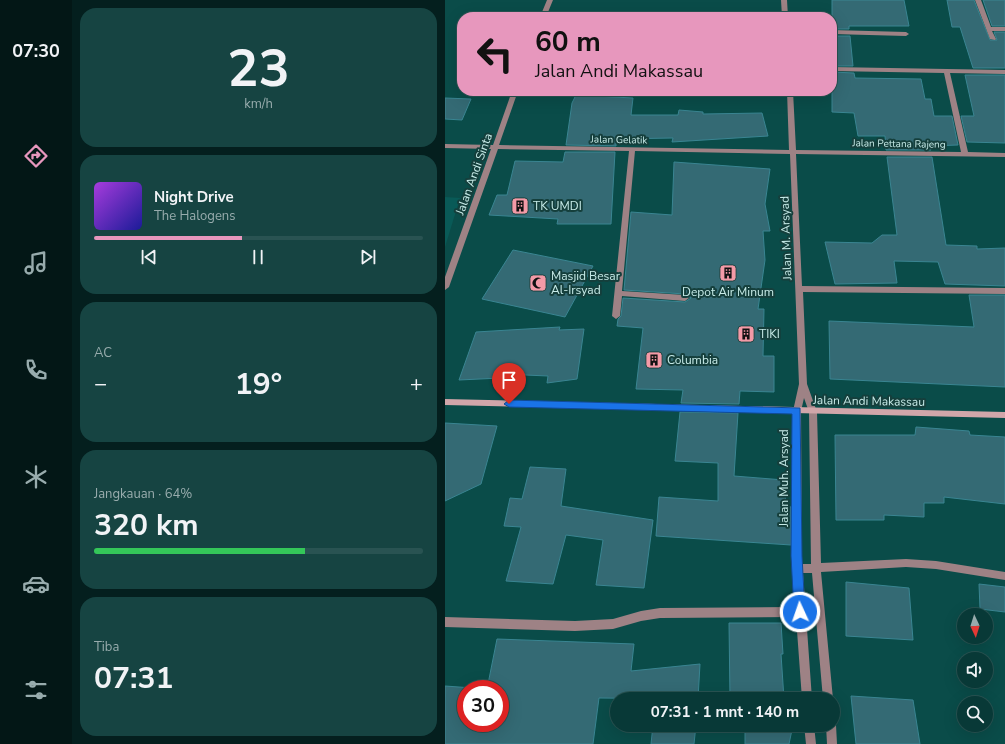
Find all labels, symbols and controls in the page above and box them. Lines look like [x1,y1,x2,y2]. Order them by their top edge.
text: 60 m [535,23,601,61]
icon: left [469,28,521,80]
text: 23 [227,33,290,104]
text: 07:30 [12,39,60,63]
text: Jalan Andi Makassau [535,59,703,83]
text: km/h [244,95,273,113]
street label: Jalan Andi Sinta [451,131,496,218]
street label: Jalan Gelatik [590,132,648,148]
street label: Jalan Pettana Rajeng [851,136,946,152]
icon: directions [22,142,50,170]
text: Night Drive [154,187,234,207]
building icon: TK UMDI [510,196,530,216]
street label: Jalan M. Arsyad [777,196,795,281]
place label: TK UMDI [533,198,582,214]
text: The Halogens [154,207,235,225]
icon: previous [138,246,160,268]
icon: pause [247,246,269,268]
icon: next [357,246,379,268]
icon: music [22,249,50,277]
building icon: Depot Air Minum [718,263,738,283]
place label: Masjid Besar Al-Irsyad [551,268,621,298]
mosque icon: Masjid Besar Al-Irsyad [528,273,548,293]
place label: Depot Air Minum [682,284,774,300]
building icon: TIKI [736,324,756,344]
place label: TIKI [759,326,780,342]
text: AC [94,344,112,362]
building icon: Columbia [644,350,664,370]
place label: Columbia [667,352,718,368]
icon: phone [22,356,50,384]
pin [492,363,526,404]
text: 19° [235,364,282,405]
text: − [94,369,107,399]
text: + [410,369,423,399]
icon: arrive [498,369,520,391]
street label: Jalan Andi Makassau [812,392,925,410]
street label: Jalan Muh. Arsyad [776,429,792,528]
icon: climate [22,463,50,491]
text: Jangkauan · 64% [94,485,192,503]
text: 320 km [94,505,199,546]
icon: car [22,570,50,598]
position arrow [779,591,821,633]
north arrow [957,608,993,644]
map controls [957,608,993,732]
text: Tiba [94,638,119,656]
button: sound [957,652,993,688]
text: 07:31 [94,658,173,699]
icon: filters [22,676,50,704]
speed limit sign: 30 [457,680,509,732]
button: search [957,696,993,732]
text: 07:31 · 1 mnt · 140 m [651,702,799,722]

